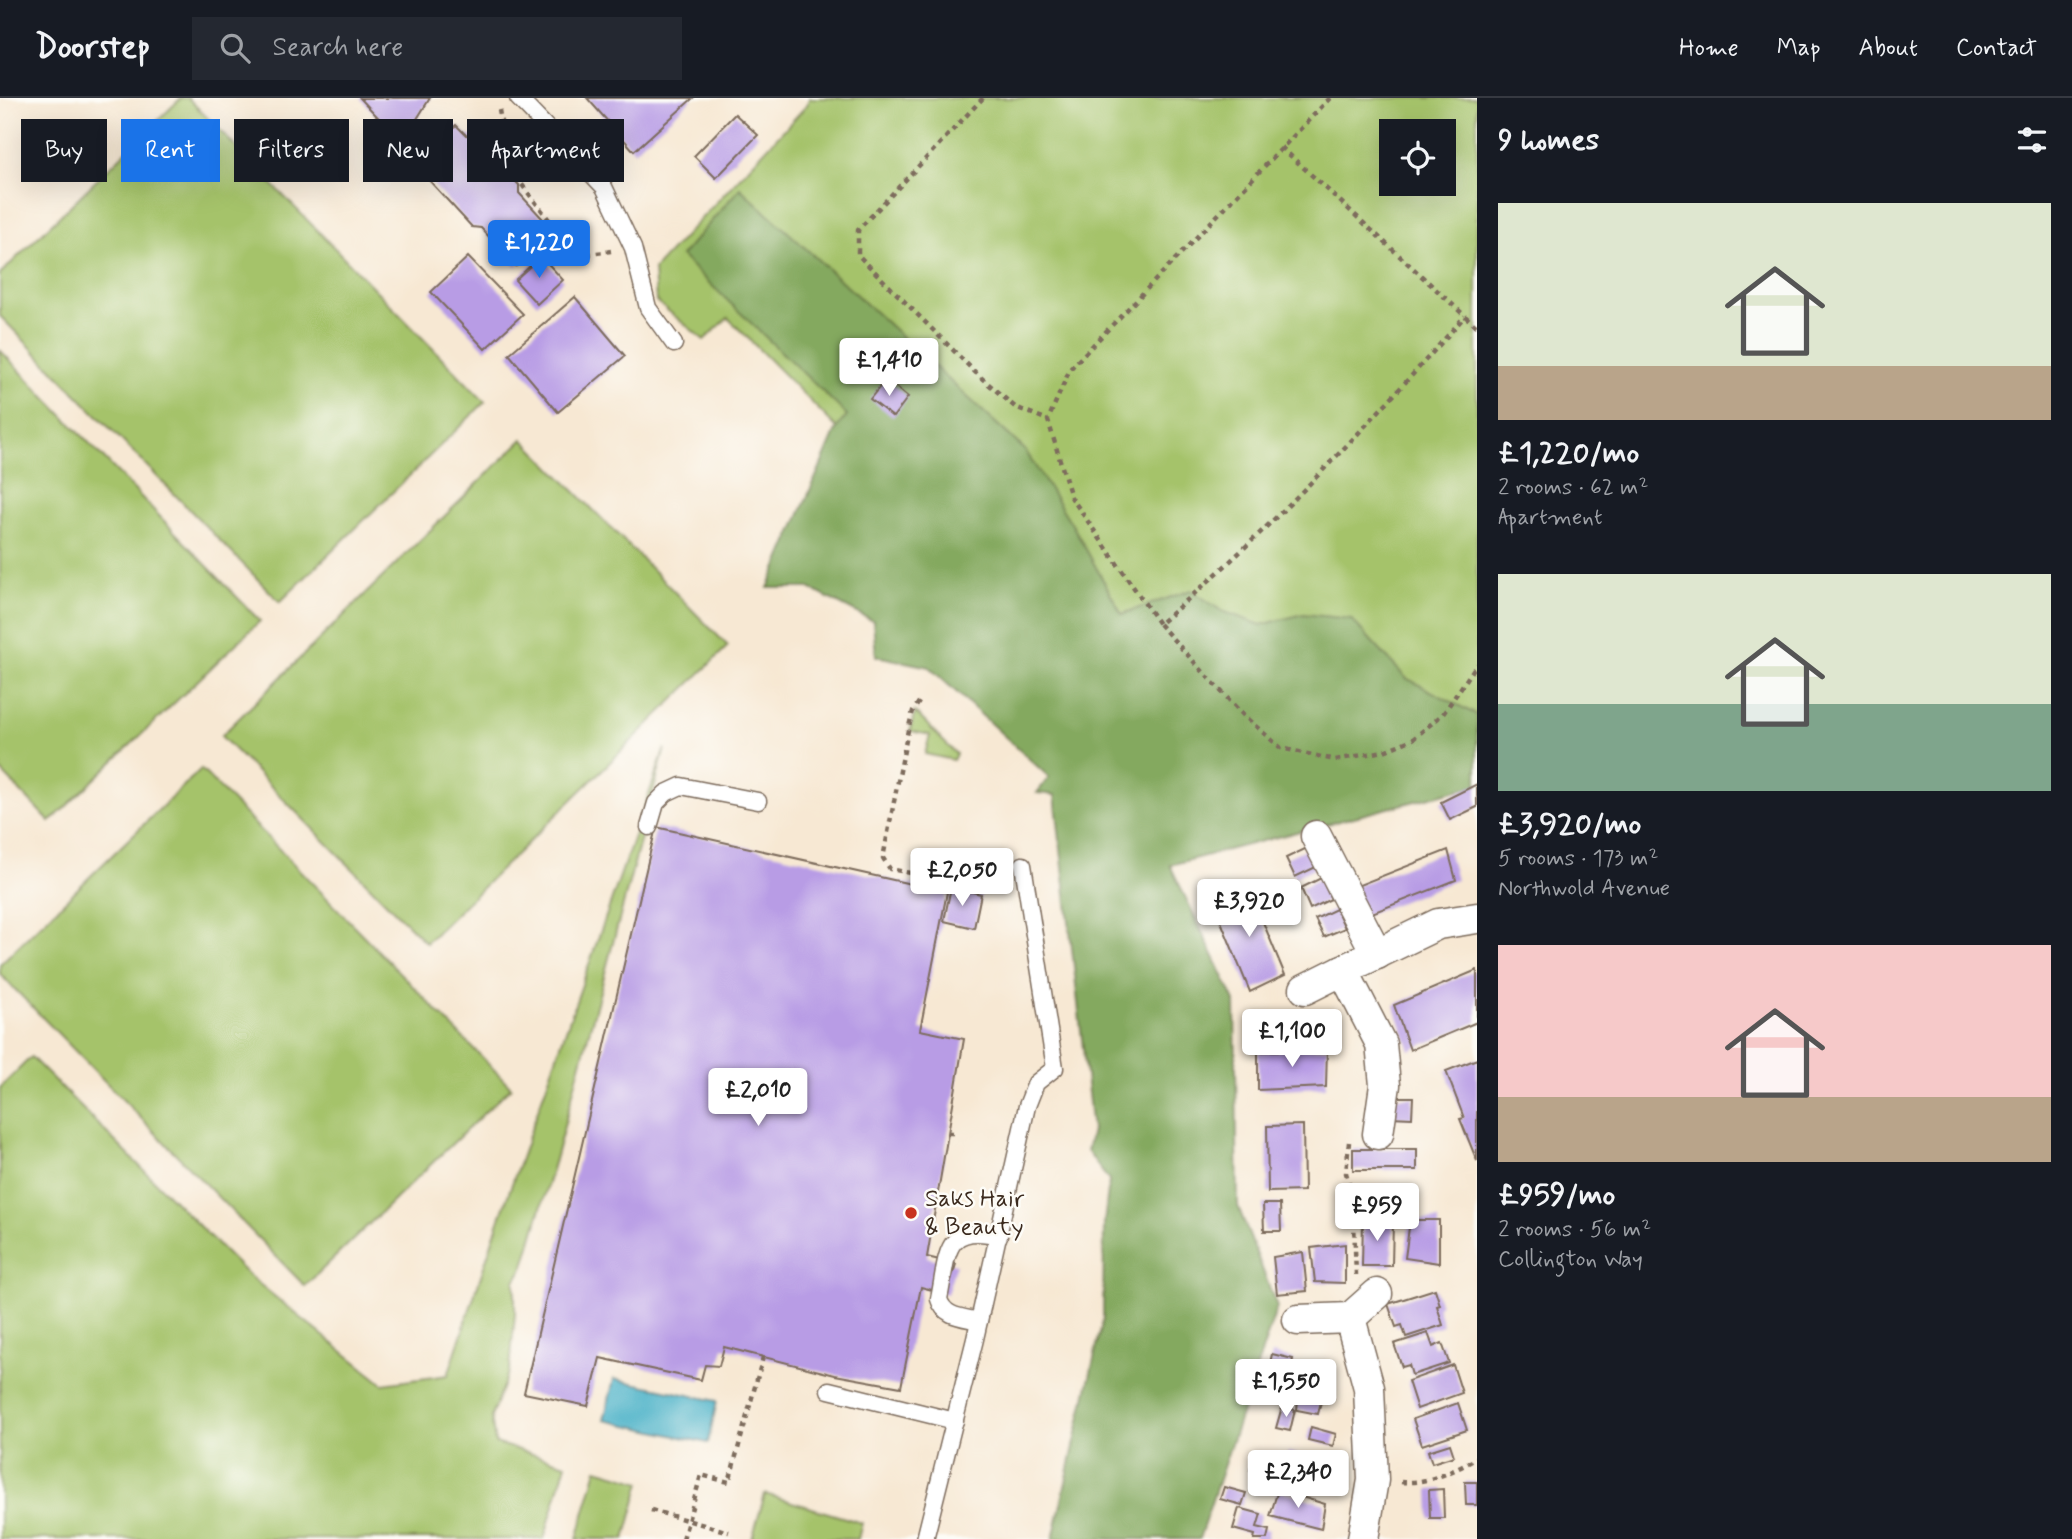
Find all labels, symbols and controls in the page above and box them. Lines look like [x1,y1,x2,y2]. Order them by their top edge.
search box [192,17,682,80]
text: Doorstep [35,26,150,70]
icon: search [216,29,254,67]
text: Search here [272,31,403,65]
text: Home [1679,33,1739,64]
text: Map [1777,33,1821,64]
text: About [1859,33,1918,64]
text: Contact [1956,33,2037,64]
chip: Buy [21,119,107,182]
chip: Rent [121,119,220,182]
chip: Filters [234,119,349,182]
chip: New [363,119,453,182]
chip: Apartment [467,119,624,182]
map controls [1379,119,1456,196]
button: locate [1379,119,1456,196]
text: 9 homes [1498,121,1599,160]
icon: filters [2013,121,2051,159]
pin: £1,220 [482,220,596,280]
text: £1,220 [504,228,574,258]
icon: home [1712,248,1838,374]
pin: £1,410 [832,338,946,398]
text: £1,410 [855,346,923,376]
text: £1,220/mo [1498,434,1639,473]
text: 2 rooms · 62 m² [1498,473,1649,503]
text: Apartment [1498,503,1603,533]
icon: home [1712,619,1838,745]
text: £3,920/mo [1498,805,1641,844]
text: 5 rooms · 173 m² [1498,844,1658,874]
pin: £2,050 [905,848,1019,908]
text: £2,050 [926,856,998,886]
text: Northwold Avenue [1498,874,1670,904]
pin: £3,920 [1192,880,1306,939]
text: £3,920 [1213,887,1285,917]
icon: home [1712,990,1838,1116]
pin: £1,100 [1235,1010,1349,1069]
text: £1,100 [1258,1017,1326,1047]
pin: £2,010 [701,1068,815,1128]
text: £2,010 [724,1076,792,1106]
text: £959/mo [1498,1176,1615,1215]
place label: Saks Hair & Beauty [925,1184,1024,1243]
pin: £959 [1336,1184,1418,1243]
text: £959 [1351,1191,1403,1221]
marker: Saks Hair & Beauty [903,1205,919,1221]
text: 2 rooms · 56 m² [1498,1215,1651,1245]
text: Collington Way [1498,1245,1643,1275]
pin: £1,550 [1229,1360,1343,1419]
text: £1,550 [1251,1367,1321,1397]
pin: £2,340 [1241,1450,1355,1510]
text: £2,340 [1264,1458,1332,1488]

